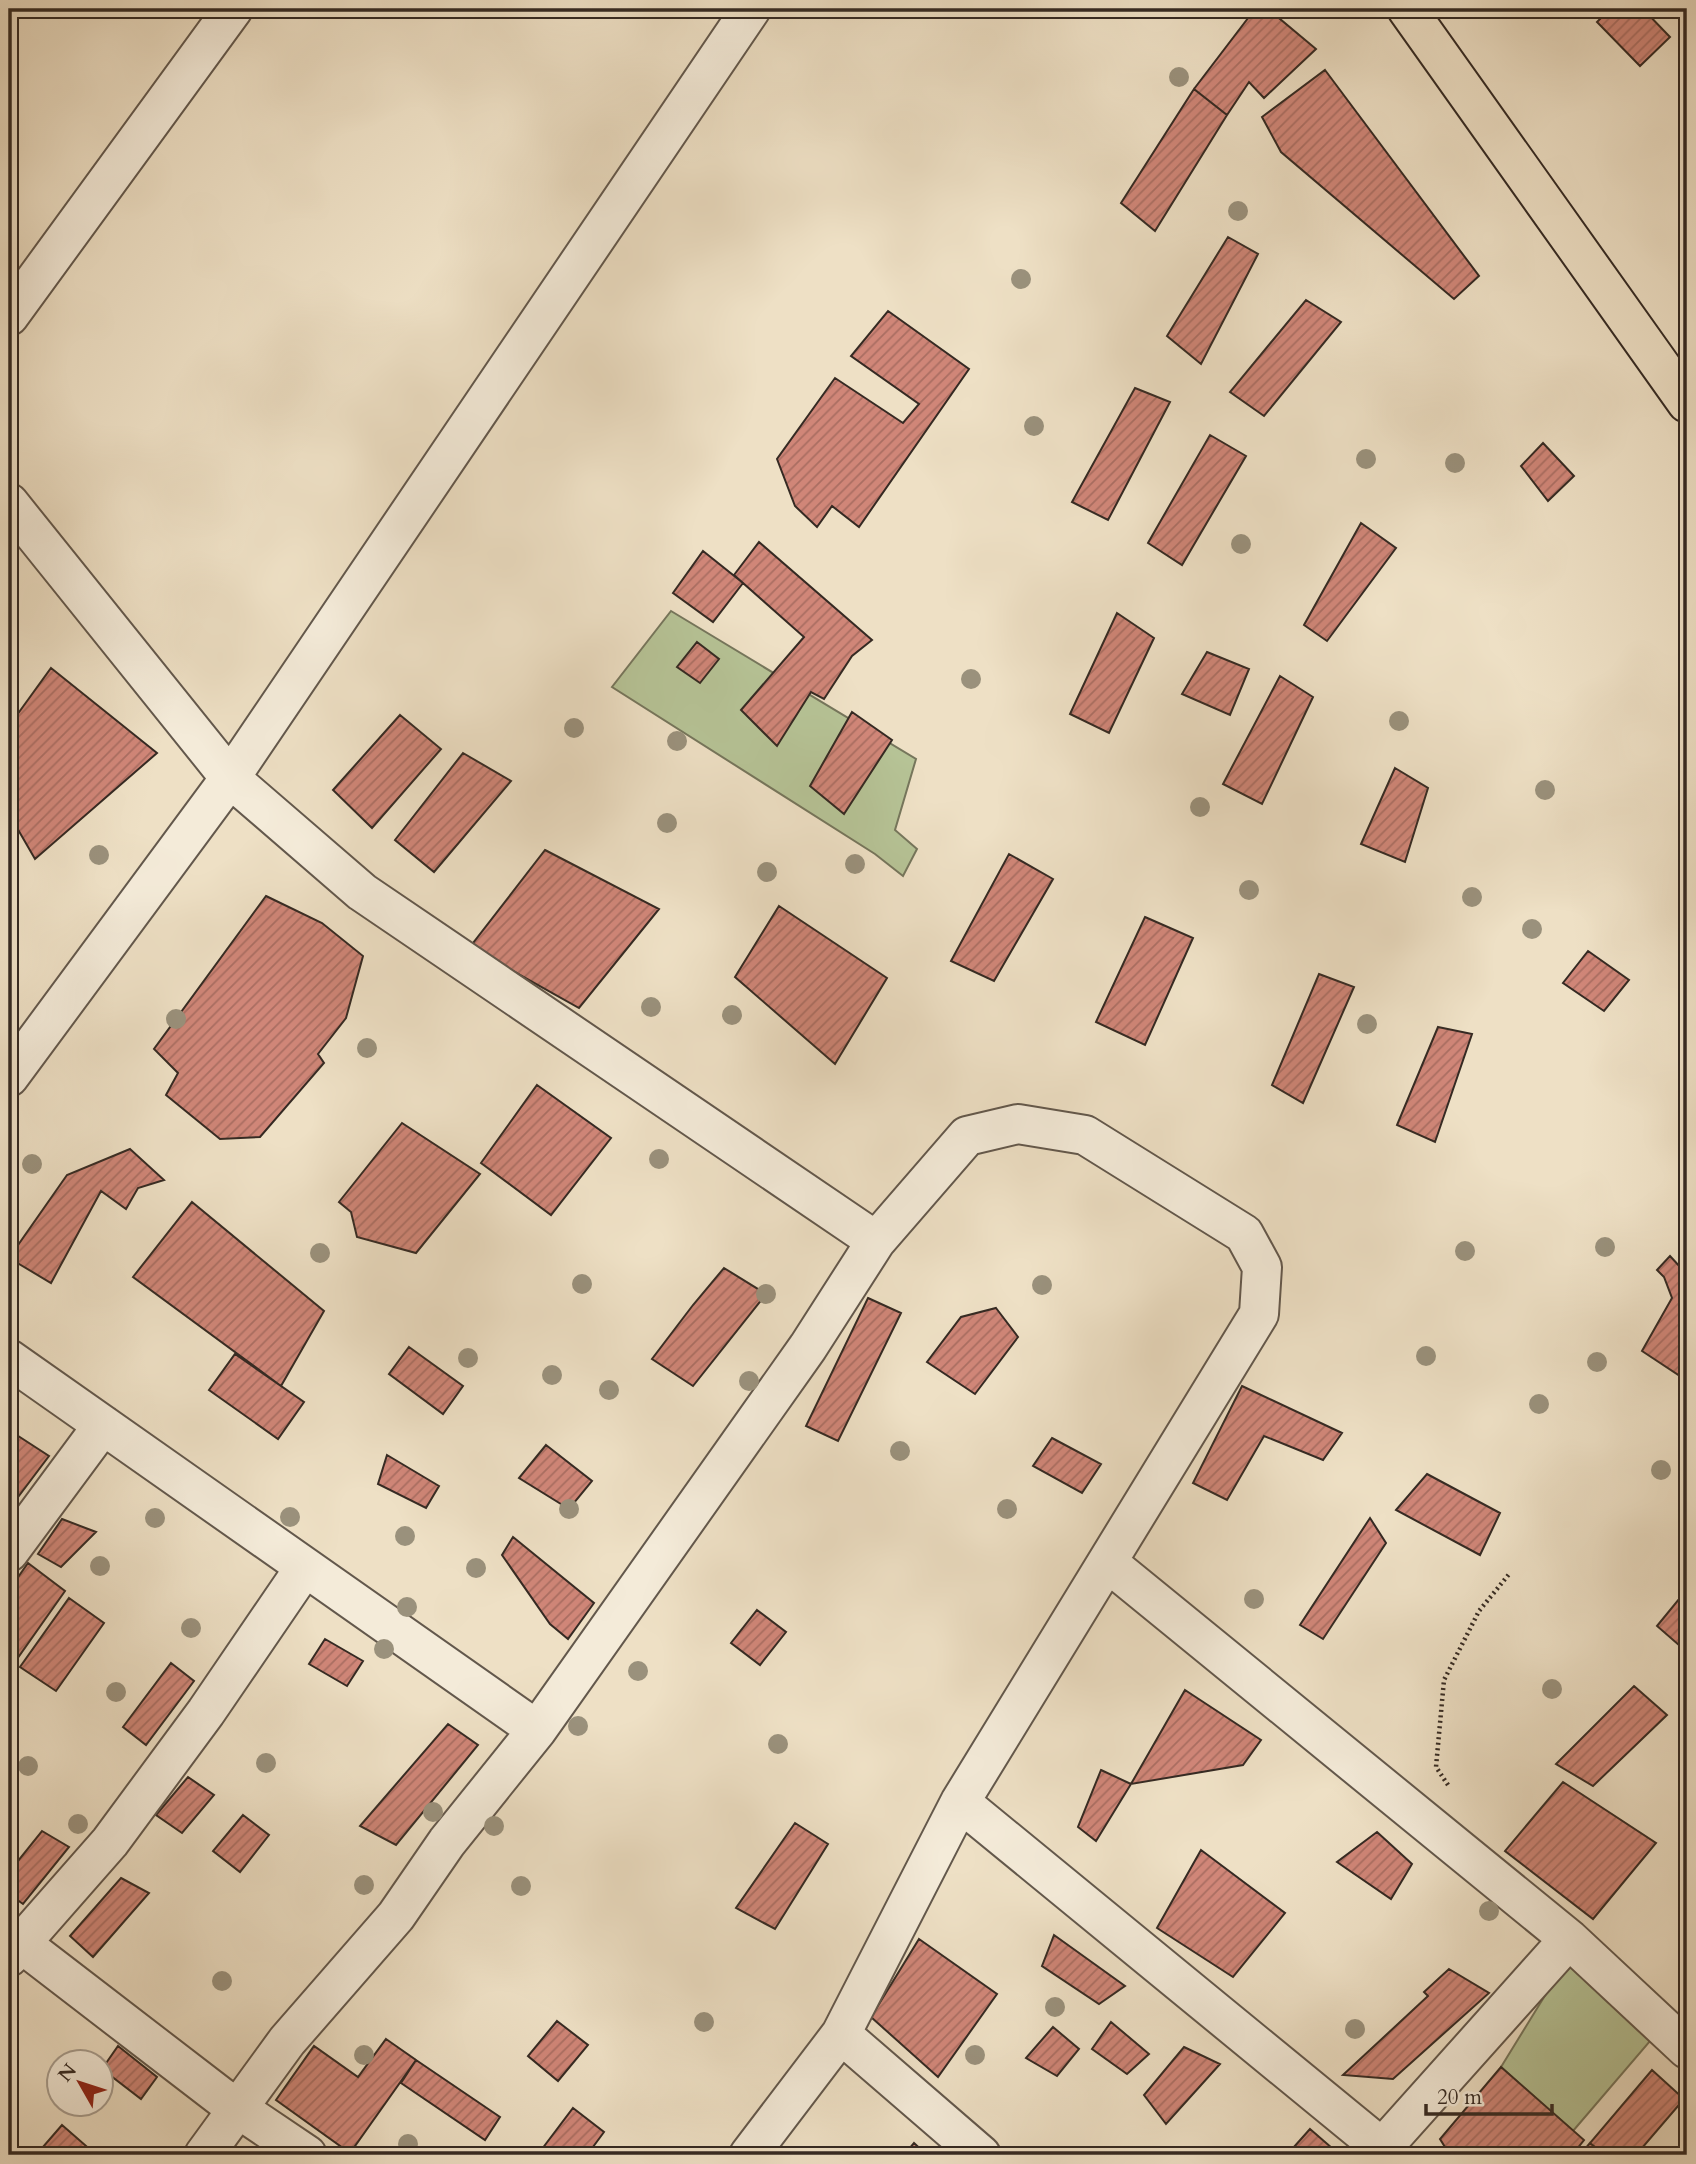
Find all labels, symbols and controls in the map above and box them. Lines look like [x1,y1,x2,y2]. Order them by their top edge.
north arrow [46,2048,116,2118]
text: N [52,2058,83,2088]
scale bar [1426,2073,1552,2117]
text: 20 m [1437,2083,1482,2112]

